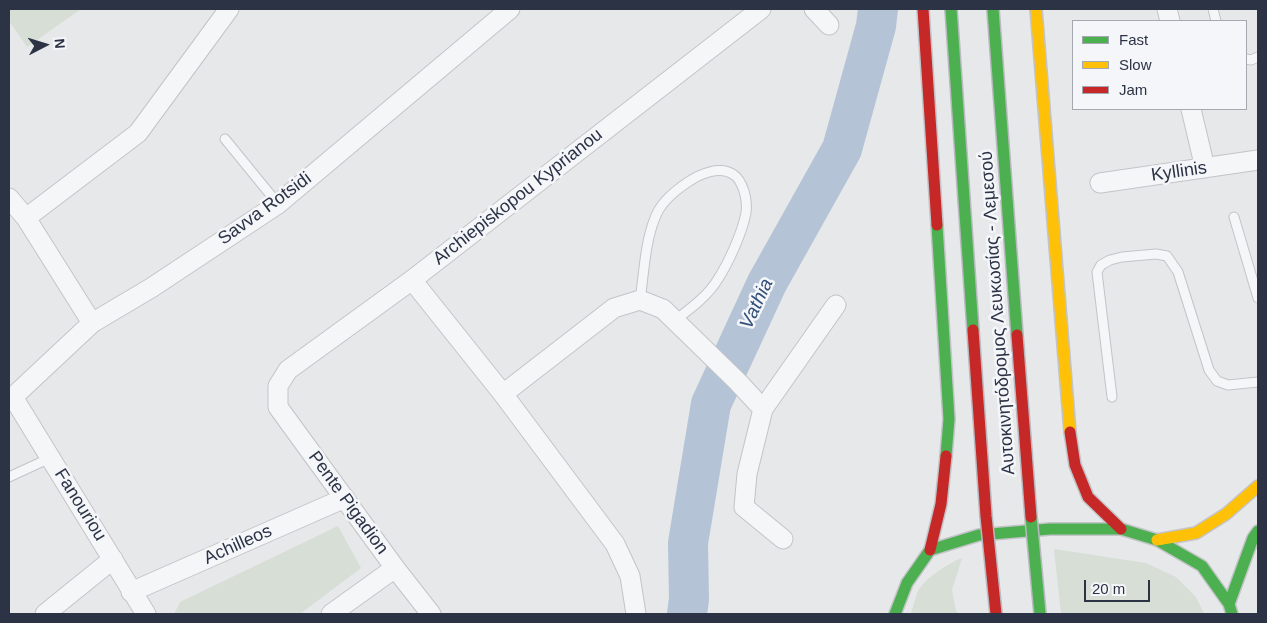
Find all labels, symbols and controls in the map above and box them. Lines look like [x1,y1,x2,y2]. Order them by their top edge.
north arrow [20,20,70,70]
legend [1072,20,1247,110]
text: Fast [1119,31,1148,48]
text: N [52,38,68,49]
text: Slow [1119,56,1152,73]
text: Jam [1119,81,1147,98]
street label: Archiepiskopou Kyprianou [429,124,607,270]
street label: Αυτοκινητόδρομος Λευκωσίας - Λεμεσού [976,150,1020,476]
street label: Kyllinis [1150,157,1208,187]
street label: Savva Rotsidi [214,168,316,250]
water label: Vathia [735,275,779,333]
street label: Pente Pigadion [303,447,393,559]
street label: Fanouriou [49,465,111,545]
street label: Achilleos [201,520,275,570]
scale bar [1087,570,1153,602]
text: 20 m [1092,580,1125,597]

